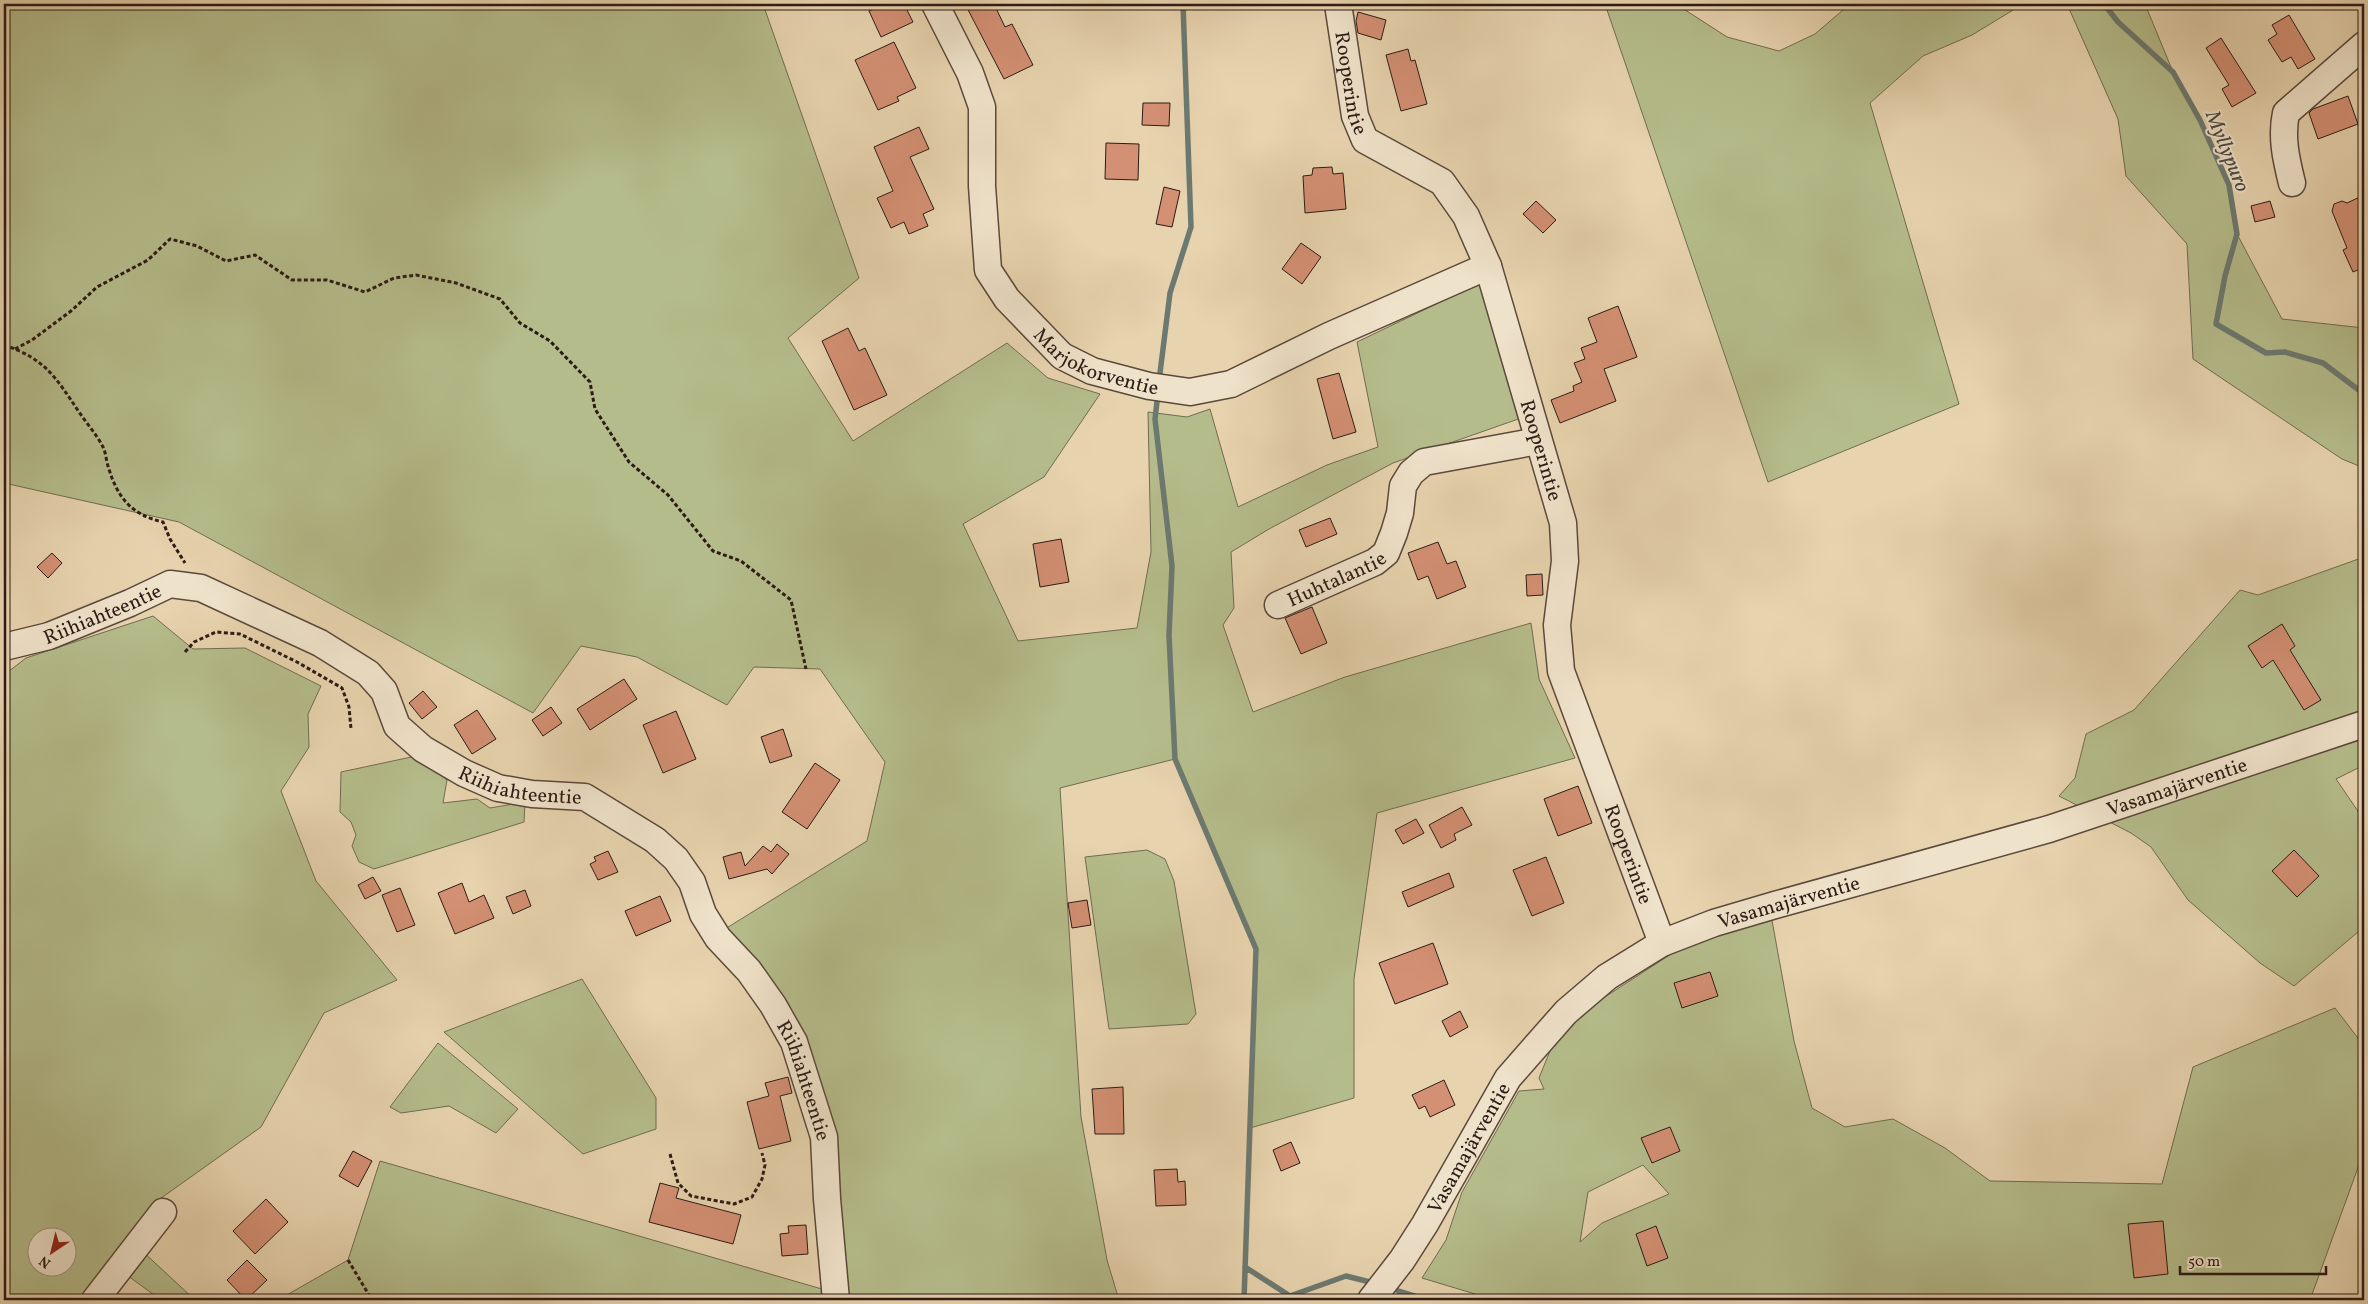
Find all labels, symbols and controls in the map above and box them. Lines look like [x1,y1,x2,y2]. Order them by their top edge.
street label: Rooperintie [1326,30,1373,140]
water label: Myllypuro [2197,106,2256,197]
street label: Marjokorventie [1026,322,1160,403]
street label: Rooperintie [1512,397,1568,505]
street label: Huhtalantie [1283,546,1393,615]
street label: Riihiahteentie [40,578,167,653]
street label: Vasamajärventie [2103,752,2251,825]
street label: Riihiahteentie [453,760,582,813]
street label: Rooperintie [1596,801,1658,909]
street label: Vasamajärventie [1715,870,1863,937]
street label: Riihiahteentie [769,1016,836,1144]
street label: Vasamajärventie [1422,1078,1518,1219]
north arrow [28,1226,78,1276]
scale bar [2180,1244,2327,1276]
text: N [36,1251,55,1272]
text: 50 m [2188,1252,2220,1273]

